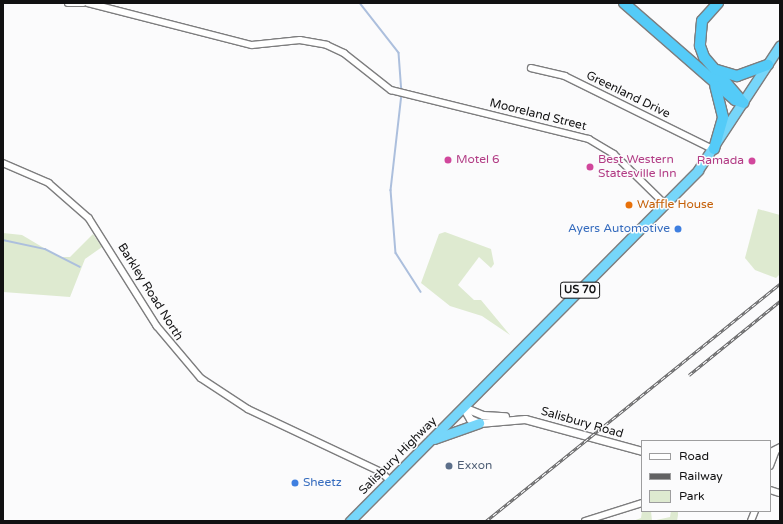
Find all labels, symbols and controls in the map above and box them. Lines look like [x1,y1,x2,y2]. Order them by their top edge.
street label: Greenland Drive [584,68,672,122]
street label: Mooreland Street [488,96,588,134]
place label: Motel 6 [456,153,500,167]
place label: Best Western Statesville Inn [598,153,676,181]
place label: Ramada [697,154,744,168]
marker: Motel 6 [443,155,453,165]
marker: Ramada [747,156,757,166]
marker: Best Western Statesville Inn [585,162,595,172]
place label: Waffle House [637,198,714,212]
marker: Waffle House [624,200,634,210]
place label: Ayers Automotive [568,222,670,236]
marker: Ayers Automotive [673,224,683,234]
street label: Barkley Road North [114,241,186,343]
road number: US 70 [560,281,600,299]
street label: Salisbury Road [539,404,625,442]
street label: Salisbury Highway [356,414,440,498]
legend [641,440,771,512]
text: Road [679,449,709,463]
place label: Exxon [457,459,492,473]
marker: Exxon [444,461,454,471]
text: Railway [679,469,723,483]
place label: Sheetz [303,476,342,490]
marker: Sheetz [290,478,300,488]
text: Park [679,489,705,503]

